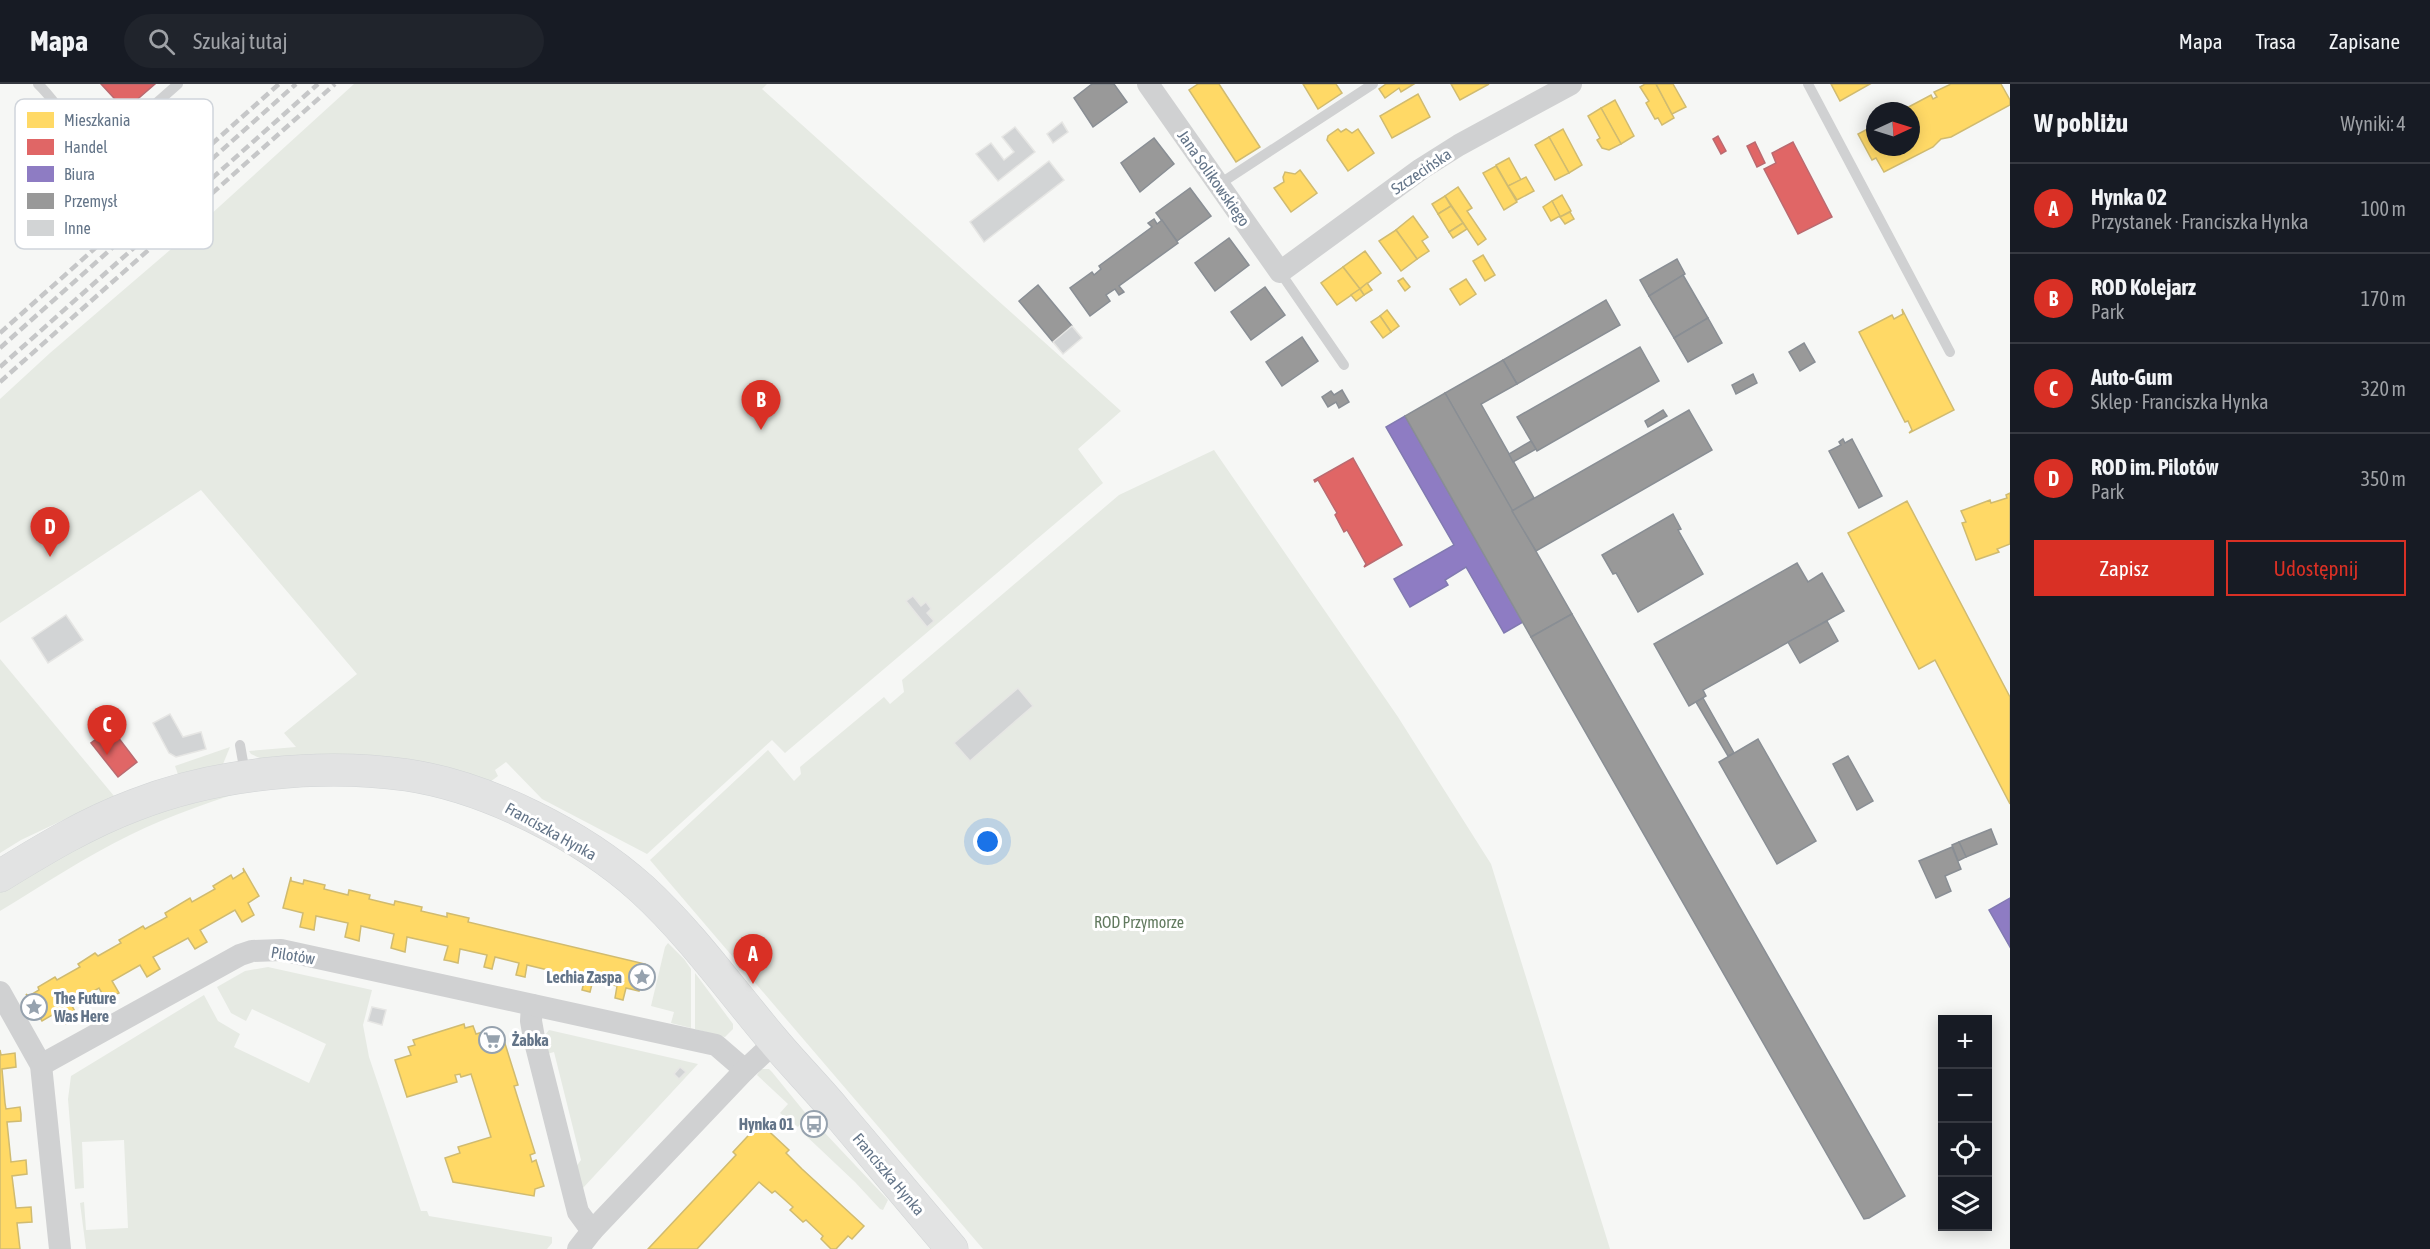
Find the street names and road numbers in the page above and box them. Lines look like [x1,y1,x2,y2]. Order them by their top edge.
street label: Jana Solikowskiego [1173,127,1254,230]
street label: Szczecińska [1388,144,1454,198]
street label: Franciszka Hynka [502,799,600,864]
street label: Pilotów [270,943,317,967]
street label: Franciszka Hynka [849,1129,929,1219]

